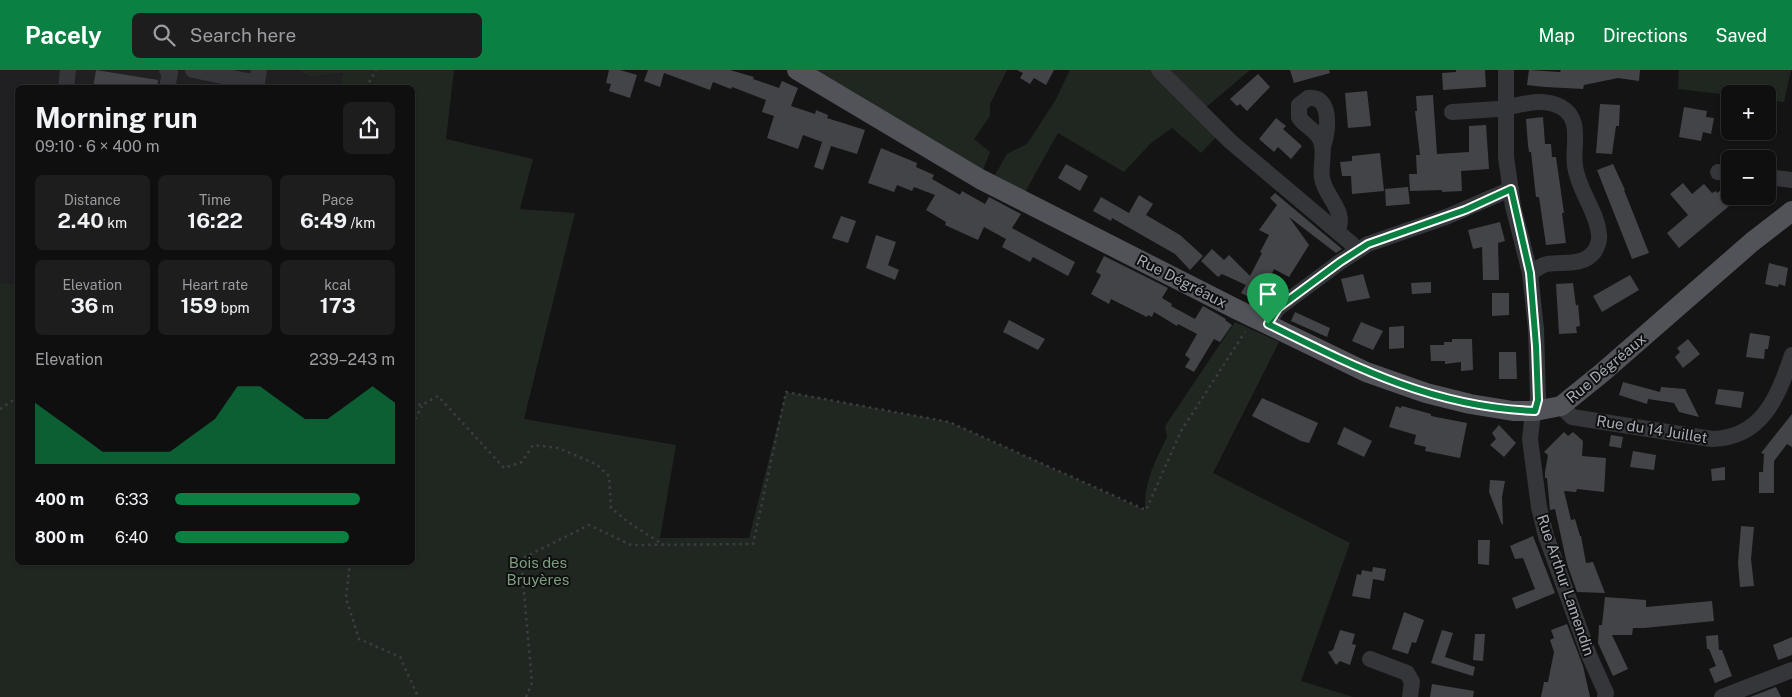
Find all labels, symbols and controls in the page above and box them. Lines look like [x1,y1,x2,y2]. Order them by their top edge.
search box [132,13,482,58]
text: Pacely [25,21,102,49]
icon: search [150,21,178,49]
text: Search here [190,24,296,46]
text: Map [1538,25,1575,46]
text: Directions [1603,25,1688,46]
text: Saved [1716,25,1767,46]
map controls [1721,85,1776,205]
button: + [1721,85,1776,140]
text: Morning run [35,101,198,134]
button: share [343,102,395,154]
text: 09:10 · 6 × 400 m [35,137,160,156]
button: − [1721,150,1776,205]
text: Distance [64,192,121,208]
text: Time [199,192,231,208]
text: Pace [322,192,354,208]
text: 2.40 [58,208,104,233]
text: 16:22 [187,208,243,233]
text: 6:49 [300,208,347,233]
text: km [104,215,127,231]
text: /km [347,215,375,231]
street label: Rue Dégréaux [1134,251,1230,311]
pin [1247,273,1289,324]
text: Elevation [63,277,122,293]
text: Heart rate [182,277,248,293]
text: kcal [324,277,351,293]
icon: arrive [1254,280,1282,308]
text: 36 [71,293,98,318]
text: 159 [180,293,217,318]
text: 173 [320,293,356,318]
text: m [98,300,114,316]
text: bpm [217,300,250,316]
street label: Rue Dégréaux [1563,330,1649,406]
text: Elevation [35,350,103,369]
text: 239–243 m [309,350,395,369]
street label: Rue du 14 Juillet [1595,412,1709,446]
text: 400 m [35,490,84,509]
text: 6:33 [115,490,149,509]
street label: Rue Arthur Lamendin [1534,512,1598,658]
text: 800 m [35,528,84,547]
text: 6:40 [115,528,148,547]
park label: Bois des Bruyères [507,554,569,588]

